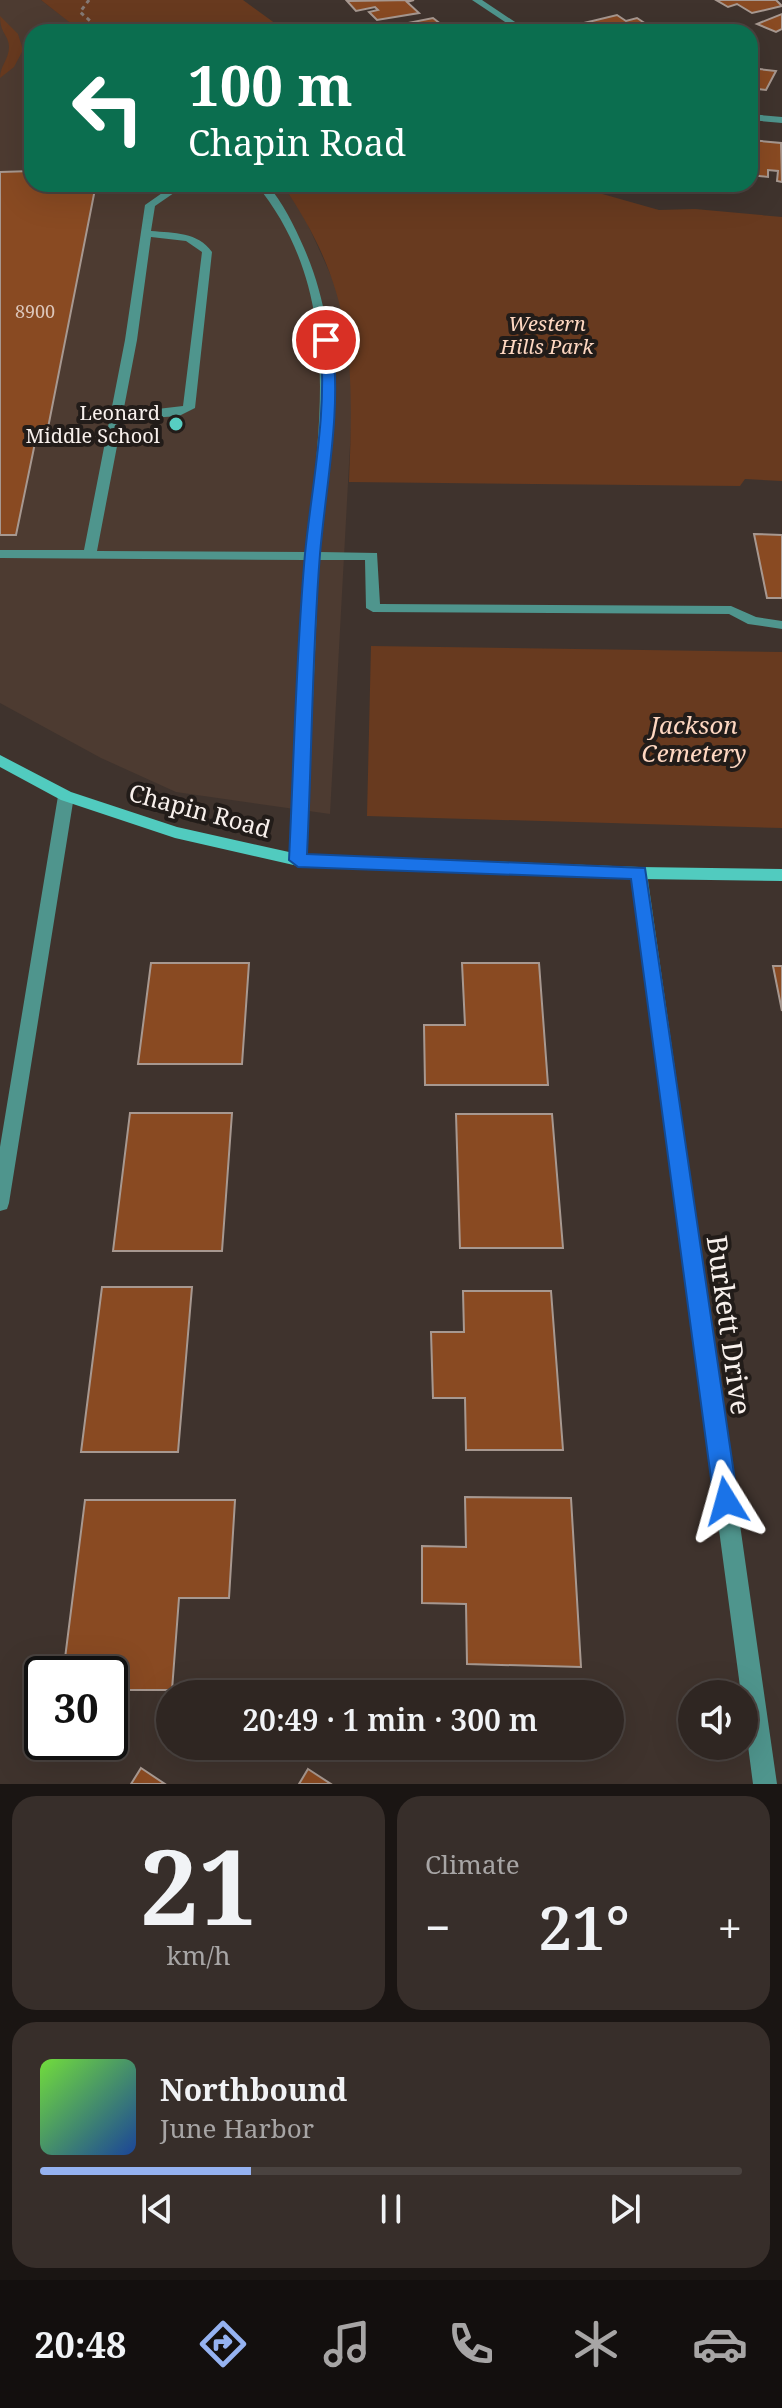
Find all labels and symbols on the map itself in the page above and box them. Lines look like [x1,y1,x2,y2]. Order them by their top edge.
house number: 8900 [15,299,55,323]
pin [292,306,360,374]
park label: Western Hills Park [499,310,594,360]
place label: Leonard Middle School [25,399,160,449]
marker: Leonard Middle School [167,415,185,433]
park label: Jackson Cemetery [642,708,746,769]
street label: Chapin Road [125,775,275,845]
street label: Burkett Drive [699,1233,761,1417]
position arrow [684,1459,768,1543]
speed limit sign: 30 [24,1656,128,1760]

